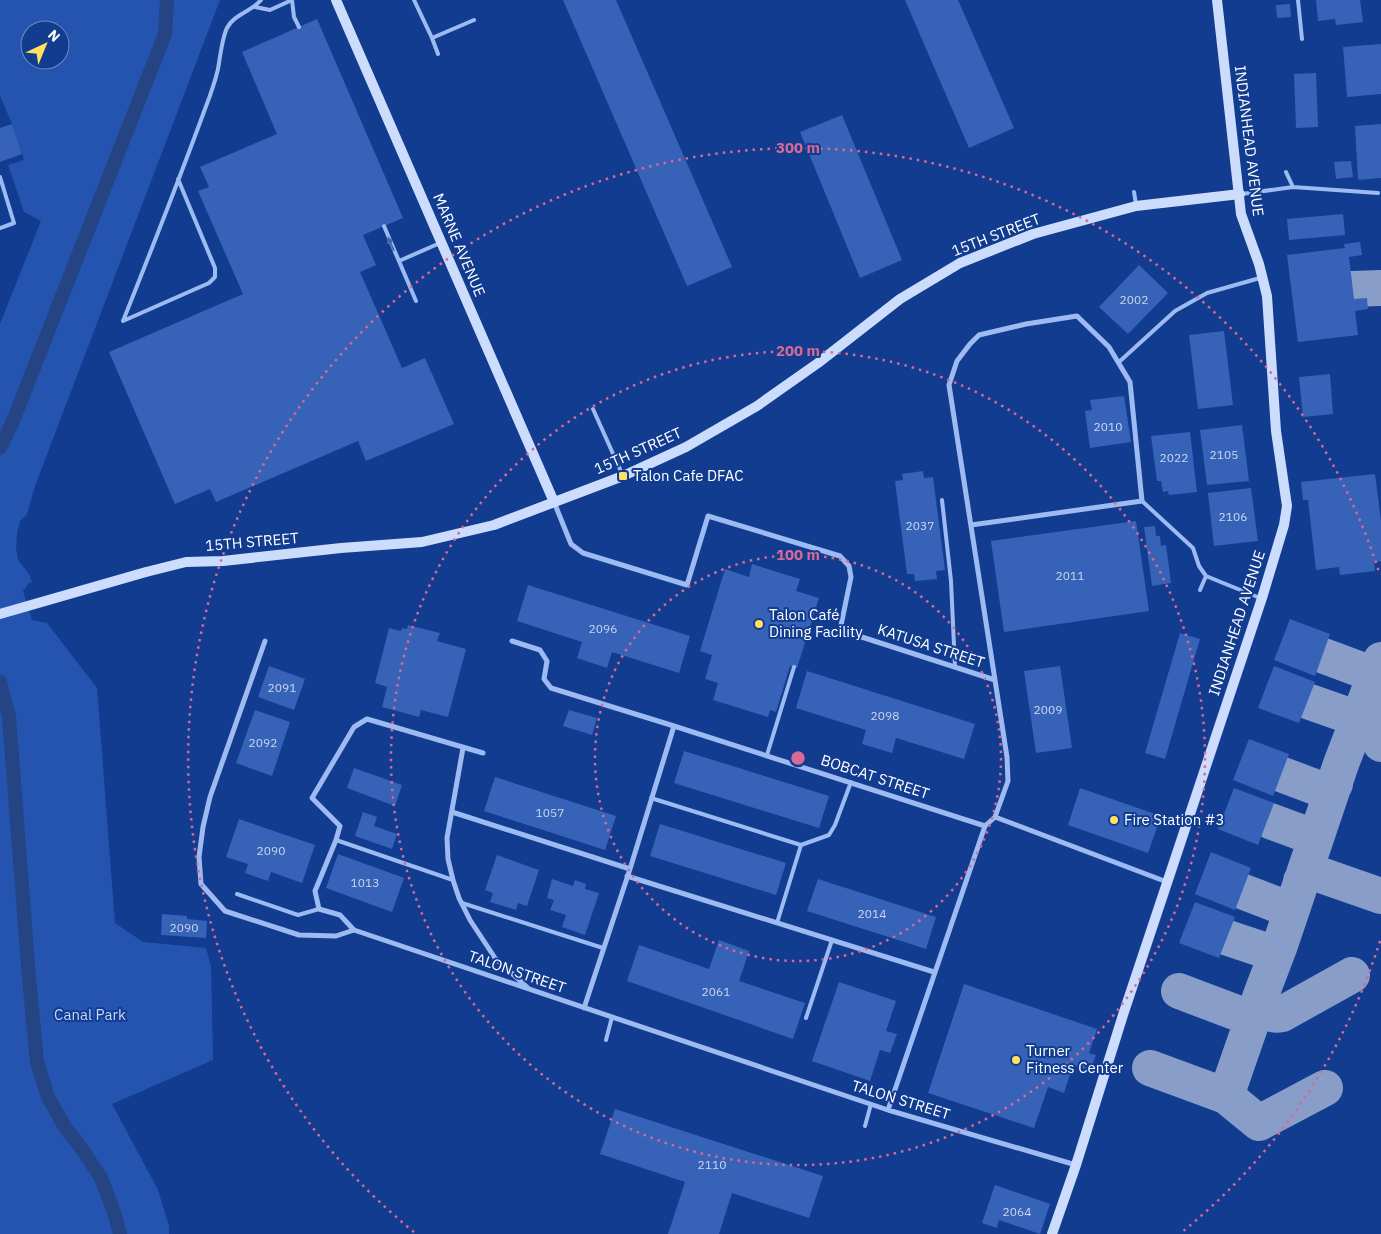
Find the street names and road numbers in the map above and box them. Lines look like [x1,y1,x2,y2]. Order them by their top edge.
street label: INDIANHEAD AVENUE [1231,64,1268,217]
street label: MARNE AVENUE [429,190,490,299]
street label: 15TH STREET [949,209,1043,260]
street label: 15TH STREET [591,423,685,478]
street label: 15TH STREET [205,528,300,555]
street label: INDIANHEAD AVENUE [1204,548,1269,698]
street label: KATUSA STREET [875,619,988,672]
street label: BOBCAT STREET [818,750,932,803]
street label: TALON STREET [466,946,569,997]
street label: TALON STREET [850,1076,953,1124]

